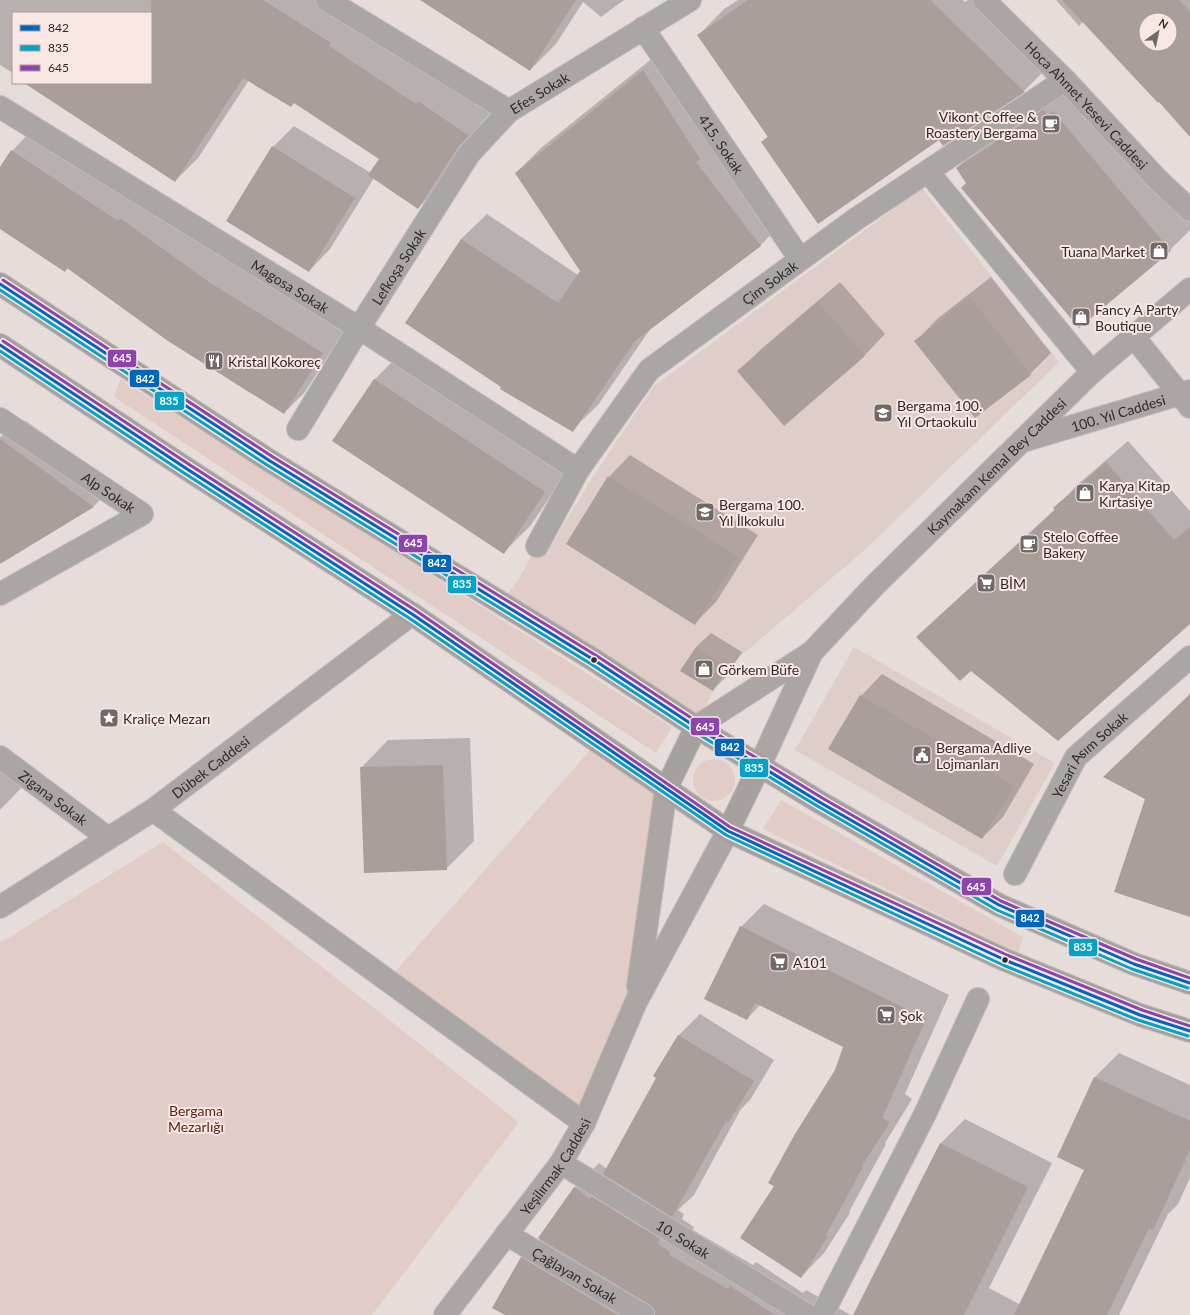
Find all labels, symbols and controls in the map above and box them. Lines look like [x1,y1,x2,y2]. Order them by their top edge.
legend [12,12,152,84]
north arrow [1138,12,1178,52]
text: N [1157,15,1171,31]
text: 842 [48,20,69,35]
street label: Hoca Ahmet Yesevi Caddesi [1022,37,1152,172]
text: 835 [48,40,69,55]
text: 645 [48,60,69,75]
street label: Efes Sokak [507,67,573,117]
place label: Vikont Coffee & Roastery Bergama [926,108,1037,141]
street label: 415. Sokak [696,111,748,177]
cafe icon: Vikont Coffee & Roastery Bergama [1040,113,1062,135]
street label: Lefkoşa Sokak [368,224,429,308]
shop icon: Tuana Market [1148,240,1170,262]
place label: Tuana Market [1061,243,1145,260]
street label: Magosa Sokak [248,255,333,317]
street label: Çim Sokak [738,256,801,308]
place label: Fancy A Party Boutique [1095,301,1179,334]
shop icon: Fancy A Party Boutique [1070,306,1092,328]
line badge: 645 [107,349,137,368]
restaurant icon: Kristal Kokoreç [203,350,225,372]
text: 645 [112,351,132,364]
place label: Kristal Kokoreç [228,353,321,370]
line badge: 842 [129,369,160,388]
text: 842 [135,372,155,385]
street label: 100. Yıl Caddesi [1069,390,1167,435]
line badge: 835 [154,391,185,411]
text: 835 [159,394,179,407]
street label: Kaymakam Kemal Bey Caddesi [923,394,1069,538]
place label: Bergama 100. Yıl Ortaokulu [897,397,982,430]
school or university icon: Bergama 100. Yıl Ortaokulu [872,402,894,424]
street label: Alp Sokak [79,468,140,516]
place label: Karya Kitap Kırtasiye [1099,477,1171,510]
shop icon: Karya Kitap Kırtasiye [1074,482,1096,504]
place label: Bergama 100. Yıl İlkokulu [719,496,804,529]
school or university icon: Bergama 100. Yıl İlkokulu [694,501,716,523]
place label: Stelo Coffee Bakery [1043,528,1118,561]
cafe icon: Stelo Coffee Bakery [1018,533,1040,555]
line badge: 645 [398,534,428,553]
text: 645 [403,536,423,549]
line badge: 842 [422,554,452,573]
text: 842 [427,556,447,569]
supermarket icon: BİM [975,572,997,594]
line badge: 835 [447,575,477,594]
place label: BİM [1000,575,1026,592]
text: 835 [452,577,472,590]
unlabelled marker [589,655,599,665]
shop icon: Görkem Büfe [693,658,715,680]
place label: Görkem Büfe [718,661,799,678]
place icon: Kraliçe Mezarı [98,707,120,729]
street label: Yesari Asım Sokak [1048,707,1131,801]
place label: Kraliçe Mezarı [123,710,210,727]
line badge: 645 [690,717,720,736]
text: 645 [695,720,715,733]
street label: Dübek Caddesi [168,732,253,802]
line badge: 842 [714,738,745,757]
place label: Bergama Adliye Lojmanları [936,739,1031,772]
text: 842 [720,740,740,753]
public building icon: Bergama Adliye Lojmanları [911,744,933,766]
line badge: 835 [739,758,769,778]
text: 835 [744,761,764,774]
street label: Zigana Sokak [16,766,92,829]
line badge: 645 [961,877,992,896]
text: 645 [966,880,986,893]
line badge: 842 [1015,909,1045,928]
text: 842 [1020,911,1040,924]
line badge: 835 [1068,938,1098,957]
text: 835 [1073,940,1093,953]
supermarket icon: A101 [768,951,790,973]
place label: A101 [793,954,827,971]
unlabelled marker [1000,955,1010,965]
supermarket icon: Şok [875,1004,897,1026]
place label: Şok [900,1007,923,1024]
park label: Bergama Mezarlığı [168,1102,224,1135]
street label: Yeşilırmak Caddesi [516,1115,594,1218]
street label: 10. Sokak [654,1216,714,1262]
street label: Çağlayan Sokak [529,1243,621,1307]

